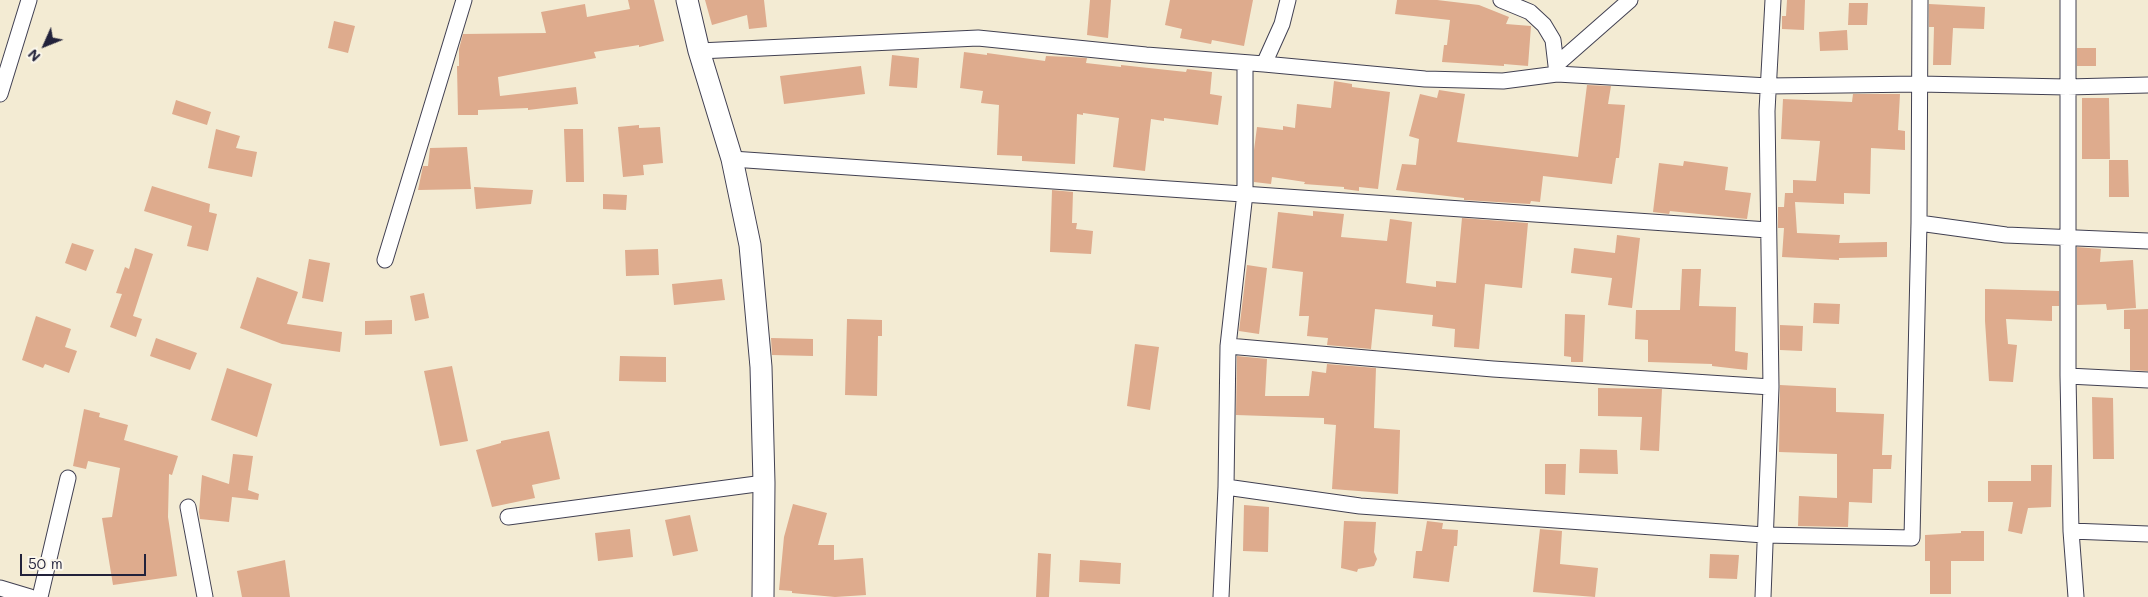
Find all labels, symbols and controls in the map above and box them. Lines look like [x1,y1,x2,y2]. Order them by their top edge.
north arrow [20,20,70,70]
text: N [23,45,44,66]
scale bar [22,544,149,576]
text: 50 m [28,553,63,573]

